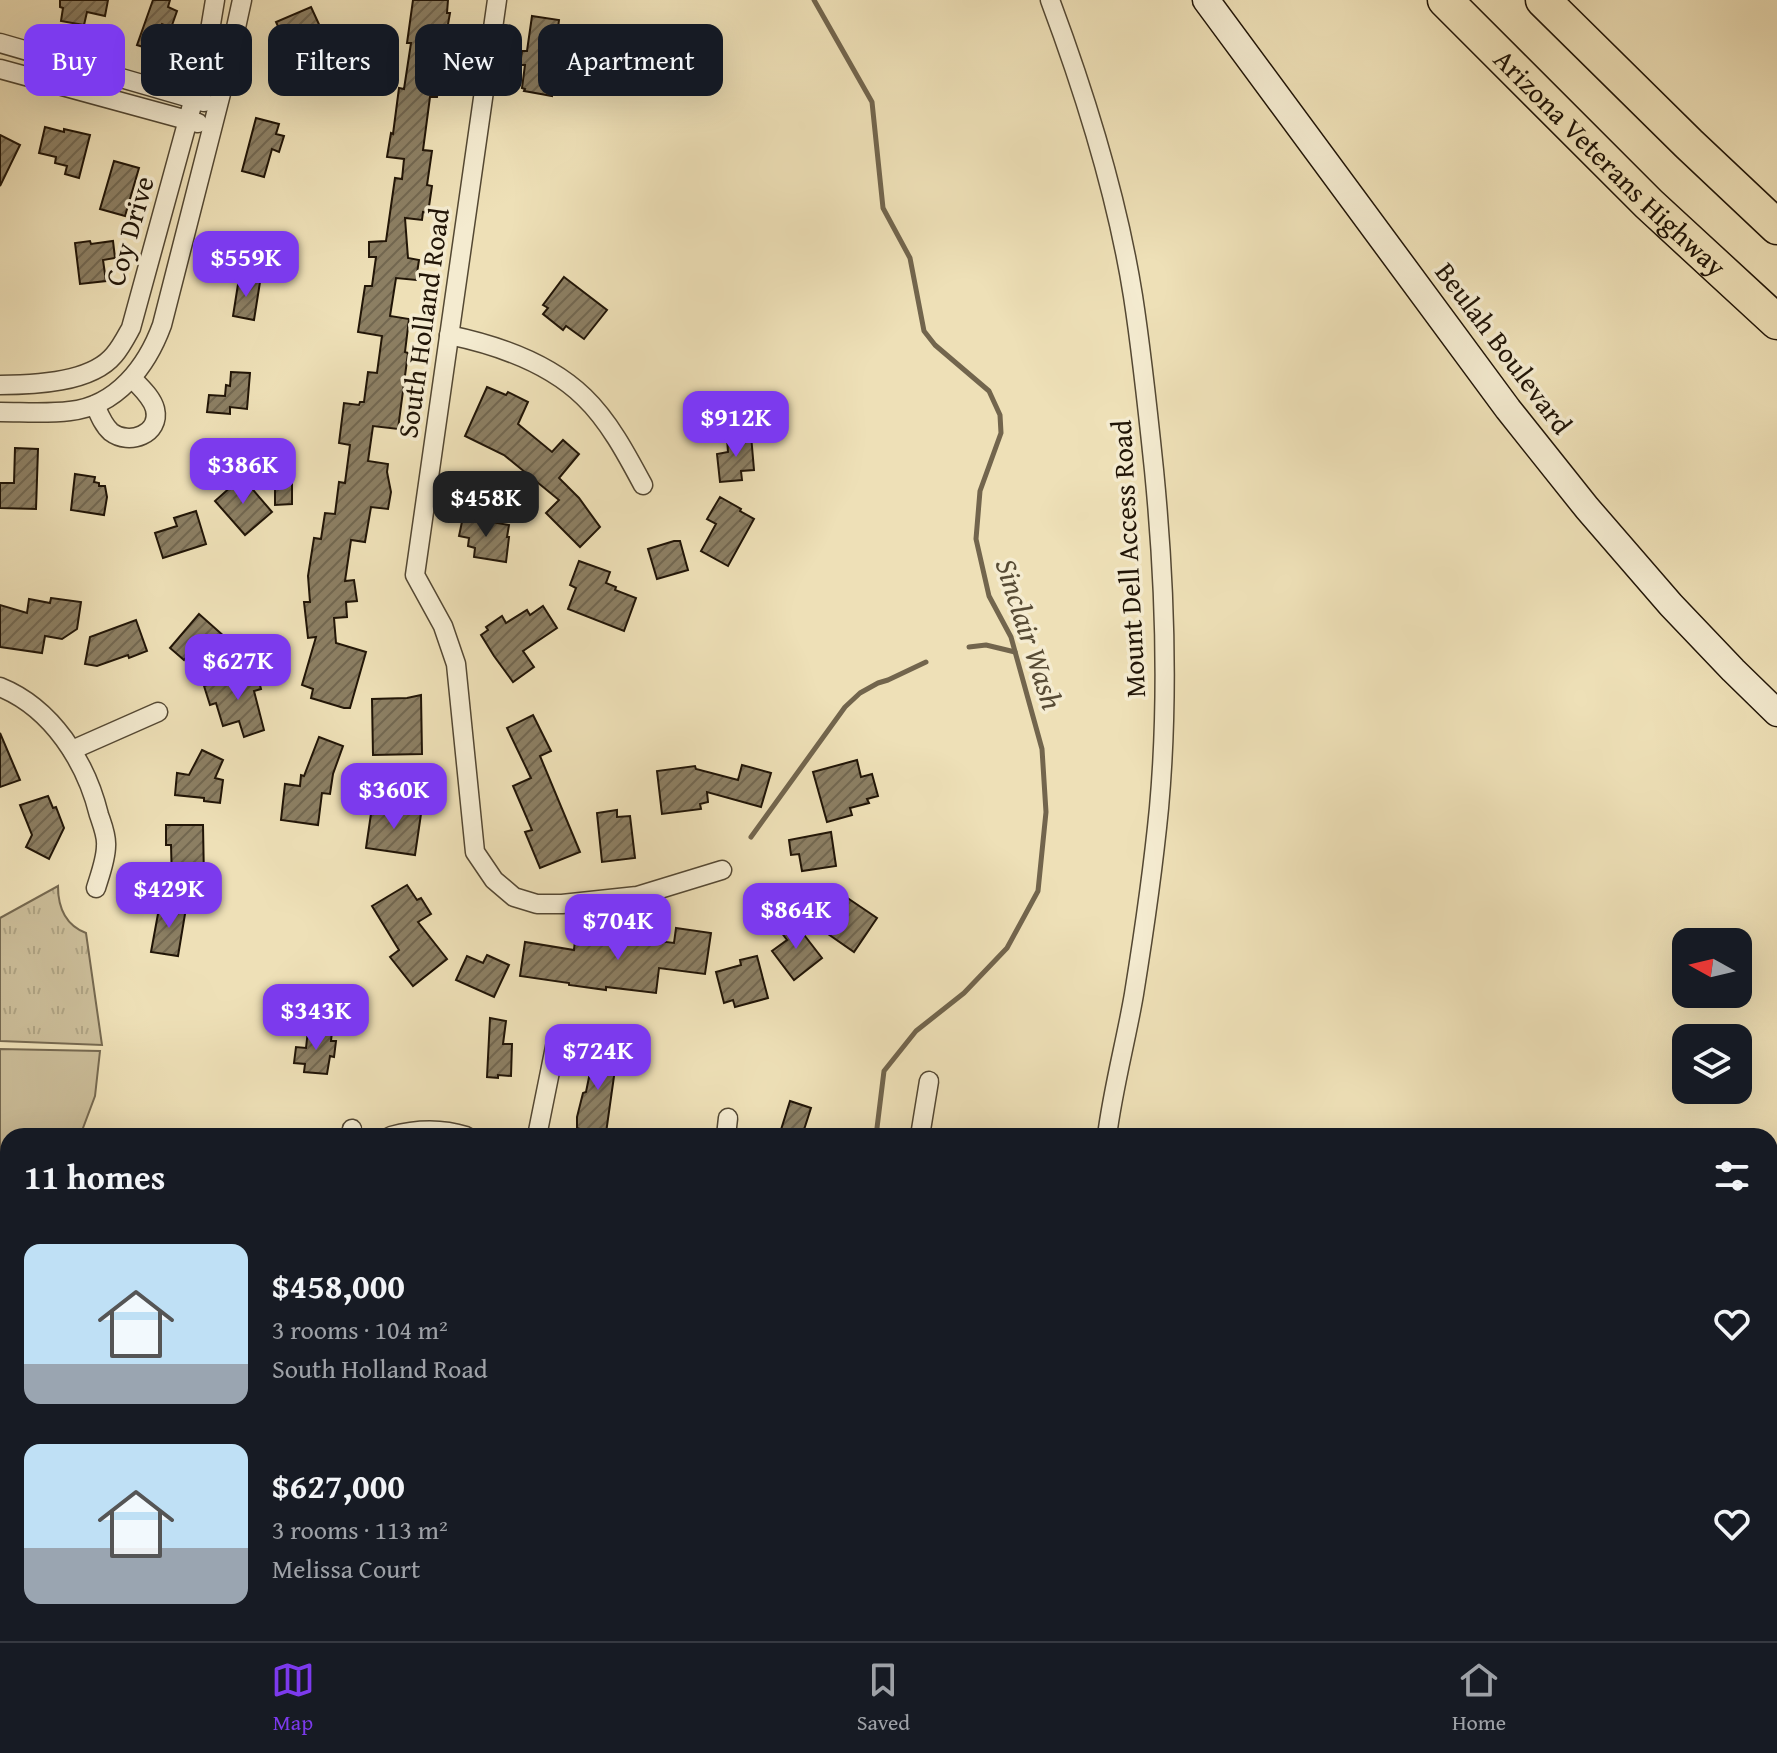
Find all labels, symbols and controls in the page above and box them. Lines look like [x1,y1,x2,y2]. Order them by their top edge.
chip: Buy [24,24,125,96]
chip: Rent [141,24,252,96]
chip: Filters [268,24,399,96]
chip: New [415,24,522,96]
chip: Apartment [538,24,723,96]
street label: Arizona Veterans Highway [1485,39,1736,286]
street label: Coy Drive [93,171,164,291]
street label: South Holland Road [386,205,459,441]
pin: $559K [190,231,302,299]
text: $559K [211,237,281,276]
street label: Beulah Boulevard [1426,253,1583,442]
pin: $912K [680,391,792,459]
text: $912K [701,397,771,436]
street label: Mount Dell Access Road [1100,419,1155,699]
pin: $386K [187,438,299,506]
text: $386K [208,444,278,483]
pin: $458K [430,471,542,539]
text: $458K [451,477,521,516]
water label: Sinclair Wash [985,552,1075,715]
pin: $627K [182,634,294,702]
text: $627K [203,640,273,679]
pin: $360K [338,763,450,831]
text: $360K [359,769,429,808]
pin: $429K [113,862,225,930]
text: $429K [134,868,204,907]
pin: $864K [740,883,852,951]
text: $864K [761,889,831,928]
pin: $704K [562,894,674,962]
text: $704K [583,900,653,939]
north arrow [1672,928,1752,1008]
map controls [1672,928,1752,1104]
pin: $343K [260,984,372,1052]
text: $343K [281,990,351,1029]
pin: $724K [542,1024,654,1092]
button: layers [1672,1024,1752,1104]
text: $724K [563,1030,633,1069]
text: 11 homes [24,1152,165,1201]
icon: filters [1710,1154,1754,1198]
text: $458,000 [272,1261,405,1310]
icon: home [88,1276,184,1372]
icon: heart [1710,1302,1754,1346]
text: 3 rooms · 104 m² [272,1310,448,1349]
text: South Holland Road [272,1349,488,1388]
text: $627,000 [272,1461,405,1510]
icon: home [88,1476,184,1572]
icon: heart [1710,1502,1754,1546]
text: 3 rooms · 113 m² [272,1510,448,1549]
text: Melissa Court [272,1549,420,1588]
tab: Map [271,1658,315,1738]
tab: Saved [857,1658,910,1738]
tab: Home [1452,1658,1506,1738]

